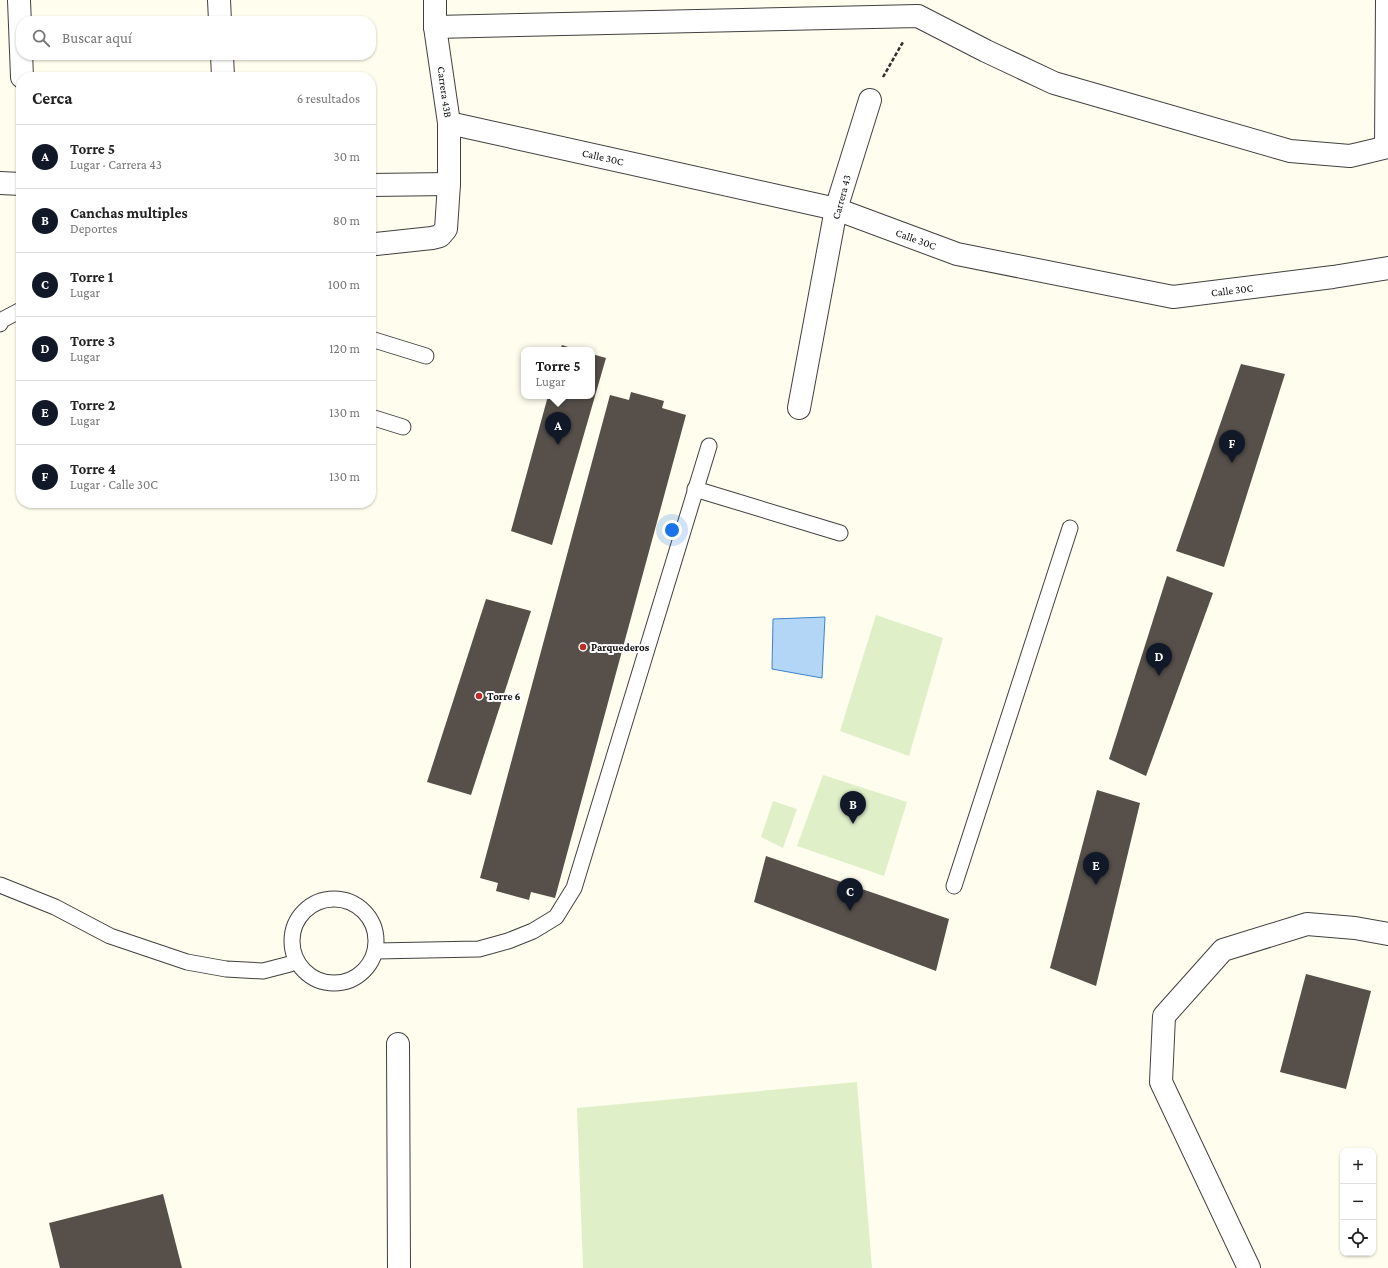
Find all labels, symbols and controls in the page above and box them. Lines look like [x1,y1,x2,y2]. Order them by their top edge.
search box [16,16,376,60]
icon: search [30,27,52,49]
text: Buscar aquí [62,30,132,46]
street label: Carrera 43B [435,66,455,118]
text: Cerca [32,89,72,108]
text: 6 resultados [297,91,360,106]
text: Torre 5 [70,141,115,157]
street label: Calle 30C [581,146,625,168]
text: A [41,149,49,164]
text: 30 m [334,149,360,164]
text: Lugar · Carrera 43 [70,157,162,172]
street label: Carrera 43 [829,173,853,221]
text: Canchas multiples [70,205,188,221]
text: B [41,213,49,228]
text: 80 m [333,213,360,228]
text: Deportes [70,221,117,236]
street label: Calle 30C [894,226,938,252]
text: Torre 1 [70,269,113,285]
text: C [41,277,49,292]
text: 100 m [328,277,360,292]
street label: Calle 30C [1210,281,1254,299]
text: Lugar [70,285,100,300]
text: Torre 3 [70,333,115,349]
text: D [41,341,49,356]
text: 120 m [329,341,360,356]
popup [521,347,595,399]
text: Lugar [70,349,100,364]
text: Torre 5 [535,358,581,374]
text: Lugar [535,374,566,389]
text: Torre 2 [70,397,115,413]
text: E [41,405,49,420]
text: 130 m [329,405,360,420]
pin: A [545,412,571,445]
text: Lugar [70,413,100,428]
pin: F [1219,430,1245,463]
text: Torre 4 [70,461,116,477]
text: F [42,469,48,484]
text: 130 m [329,469,360,484]
text: Lugar · Calle 30C [70,477,158,492]
your location [662,520,682,540]
place label: Parquederos [591,641,650,653]
marker: Parquederos [578,642,588,652]
pin: D [1146,643,1172,676]
place label: Torre 6 [487,690,521,702]
marker: Torre 6 [474,691,484,701]
pin: B [840,791,866,824]
pin: E [1083,852,1109,885]
pin: C [837,878,863,911]
map controls [1340,1148,1376,1256]
button: + [1340,1148,1376,1184]
button: − [1340,1184,1376,1220]
button: locate [1340,1220,1376,1256]

